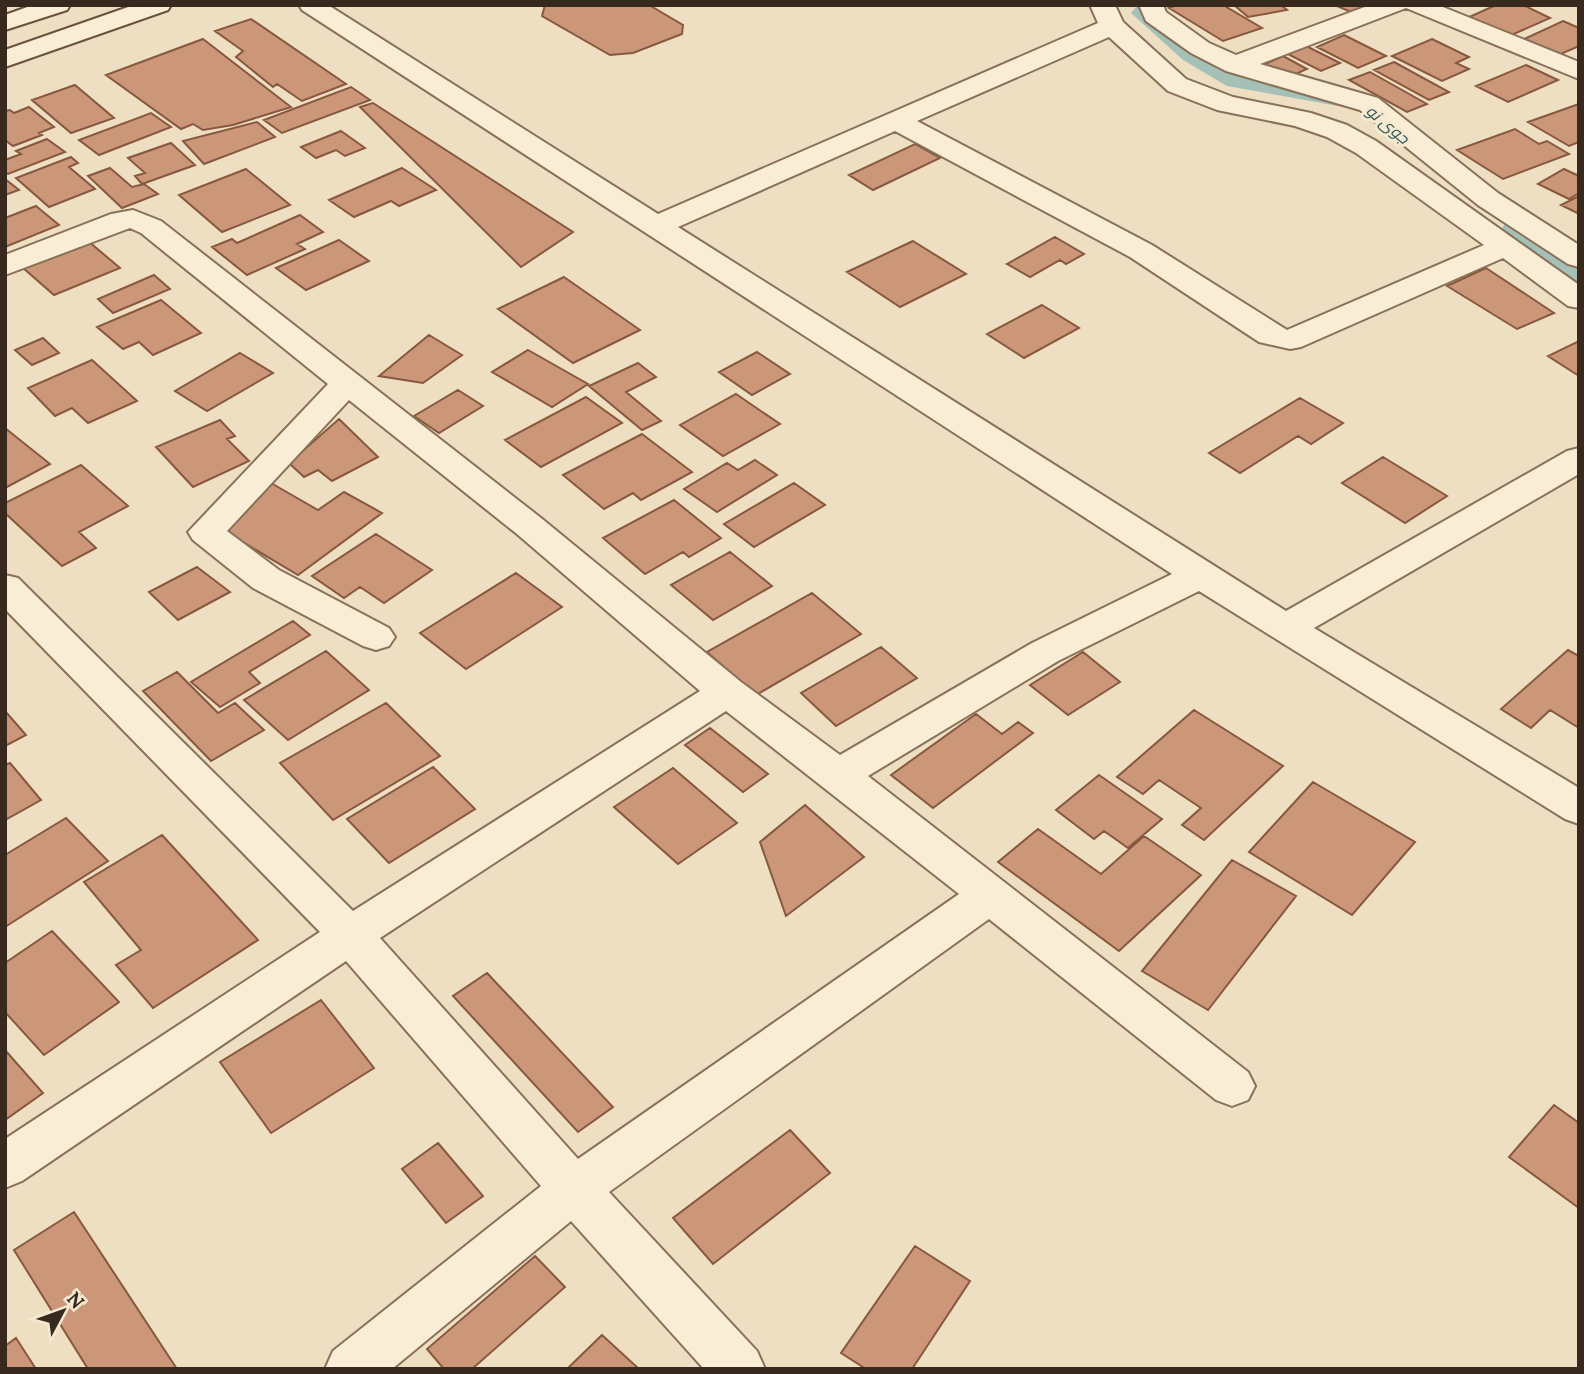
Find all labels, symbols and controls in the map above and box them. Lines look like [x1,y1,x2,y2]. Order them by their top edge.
water label: جوی نو [1362,100,1415,149]
north arrow [28,1276,98,1346]
text: N [62,1286,90,1313]

